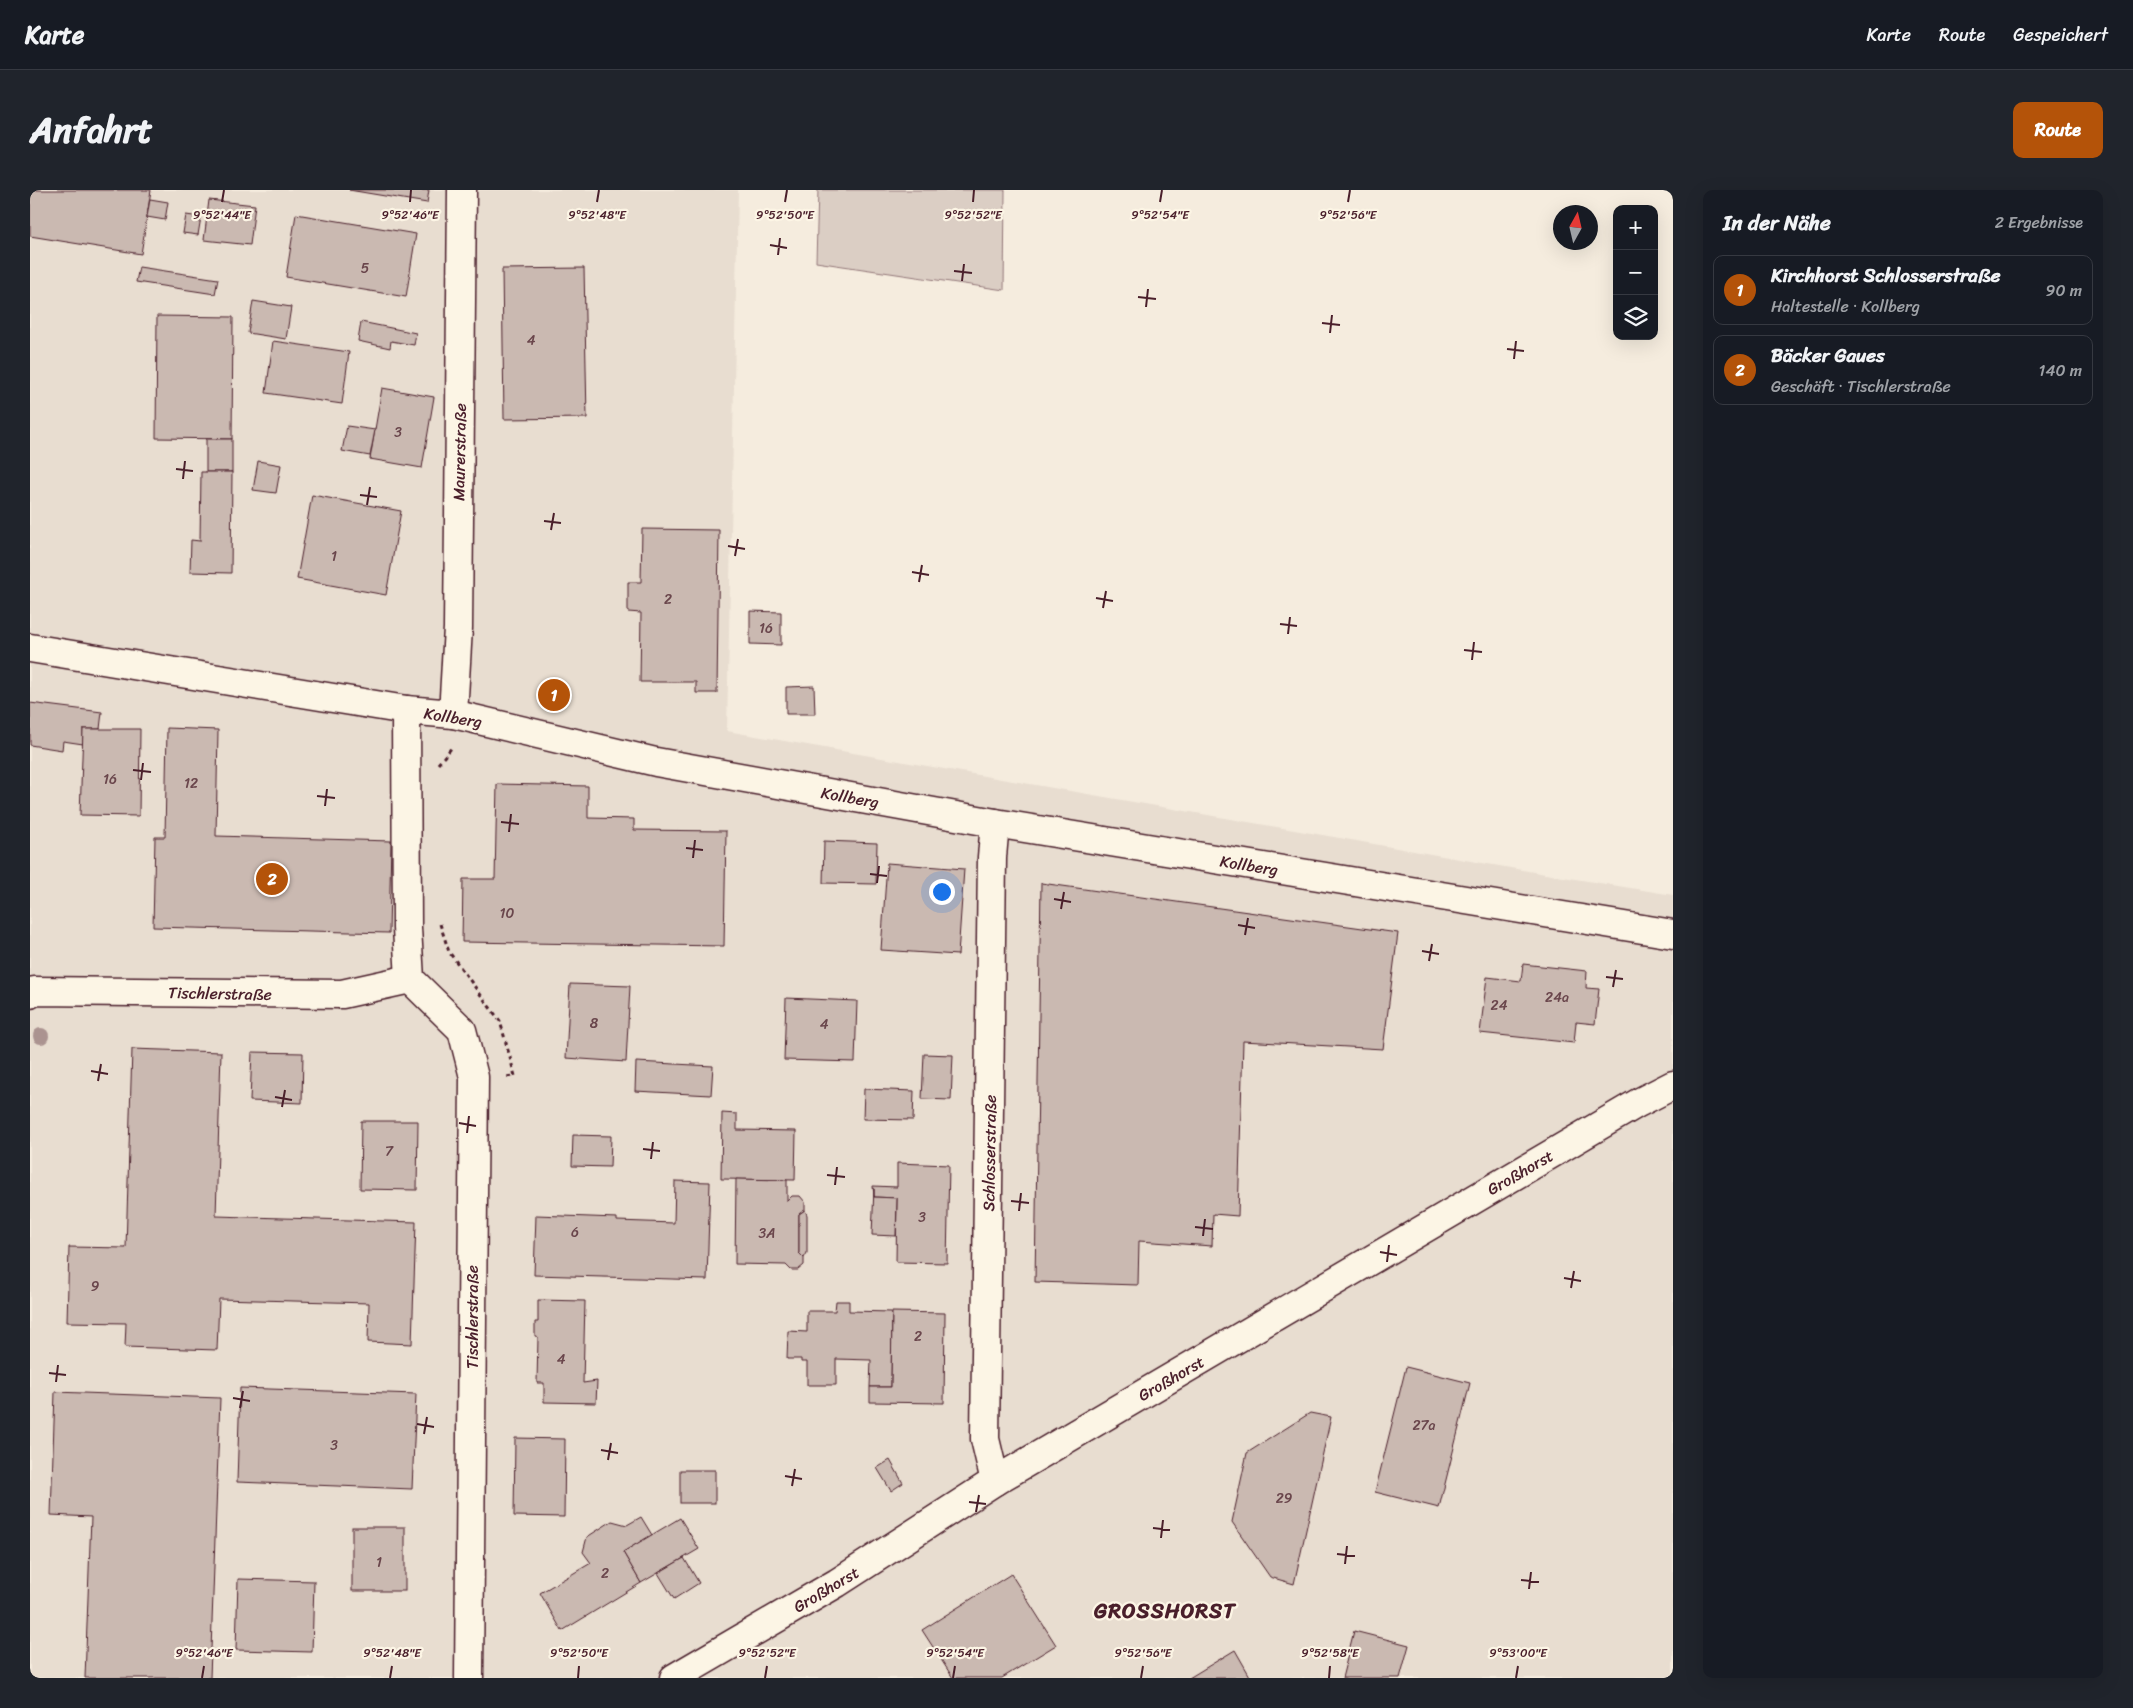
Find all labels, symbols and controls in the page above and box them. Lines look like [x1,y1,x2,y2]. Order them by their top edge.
text: Karte [25,14,84,56]
text: Karte [1866,19,1911,51]
text: Route [1939,19,1985,51]
text: Gespeichert [2013,19,2108,51]
text: Anfahrt [30,99,153,161]
button: Route [2013,102,2103,158]
text: 9°52'44"E [193,204,252,226]
text: 9°52'46"E [381,204,440,226]
text: 9°52'48"E [568,204,627,226]
text: 9°52'50"E [756,204,815,226]
text: 9°52'52"E [944,204,1003,226]
text: 9°52'54"E [1131,204,1190,226]
text: 9°52'56"E [1319,204,1378,226]
text: In der Nähe [1723,204,1831,242]
north arrow [1553,205,1598,250]
map controls [1613,205,1658,340]
button: + [1613,205,1658,250]
text: 2 Ergebnisse [1995,208,2083,237]
button: − [1613,250,1658,295]
house number: 5 [361,256,370,281]
text: Kirchhorst Schlosserstraße [1771,259,2001,292]
text: 1 [1737,276,1743,305]
text: 90 m [2046,276,2082,305]
text: Haltestelle · Kollberg [1771,292,1920,321]
button: layers [1613,295,1658,340]
house number: 4 [527,328,536,353]
text: Bäcker Gaues [1771,339,1885,372]
text: 2 [1735,356,1745,385]
text: 140 m [2039,356,2082,385]
text: Geschäft · Tischlerstraße [1771,372,1951,401]
street label: Maurerstraße [444,403,475,501]
house number: 3 [394,420,402,445]
house number: 1 [331,544,337,569]
house number: 2 [664,587,672,612]
house number: 16 [759,616,773,641]
pin: 1 [538,676,570,714]
street label: Kollberg [422,699,484,736]
house number: 16 [103,767,117,792]
house number: 12 [184,771,198,796]
street label: Kollberg [819,778,881,817]
street label: Kollberg [1218,847,1280,884]
pin: 2 [256,860,288,898]
your location [929,879,955,905]
house number: 10 [500,901,515,926]
street label: Tischlerstraße [168,978,272,1009]
house number: 24a [1545,985,1569,1010]
house number: 24 [1491,993,1508,1018]
house number: 8 [590,1011,599,1036]
house number: 4 [820,1012,829,1037]
street label: Schlosserstraße [974,1094,1005,1212]
house number: 7 [385,1139,394,1164]
street label: Großhorst [1481,1142,1559,1203]
house number: 3 [918,1205,926,1230]
house number: 6 [571,1220,579,1245]
house number: 3A [759,1221,775,1246]
street label: Tischlerstraße [458,1265,487,1369]
house number: 9 [91,1274,100,1299]
house number: 2 [914,1324,922,1349]
house number: 4 [557,1347,566,1372]
street label: Großhorst [1132,1348,1210,1409]
house number: 27a [1412,1413,1436,1438]
house number: 3 [330,1433,338,1458]
house number: 29 [1276,1486,1293,1511]
house number: 1 [376,1550,382,1575]
street label: Großhorst [787,1558,865,1621]
house number: 2 [601,1561,609,1586]
district label: GROSSHORST [1093,1592,1237,1630]
text: 9°52'46"E [175,1642,234,1664]
text: 9°52'48"E [363,1642,422,1664]
text: 9°52'50"E [550,1642,609,1664]
text: 9°52'52"E [738,1642,797,1664]
text: 9°52'54"E [926,1642,985,1664]
text: 9°52'56"E [1114,1642,1173,1664]
text: 9°52'58"E [1301,1642,1360,1664]
text: 9°53'00"E [1489,1642,1548,1664]

